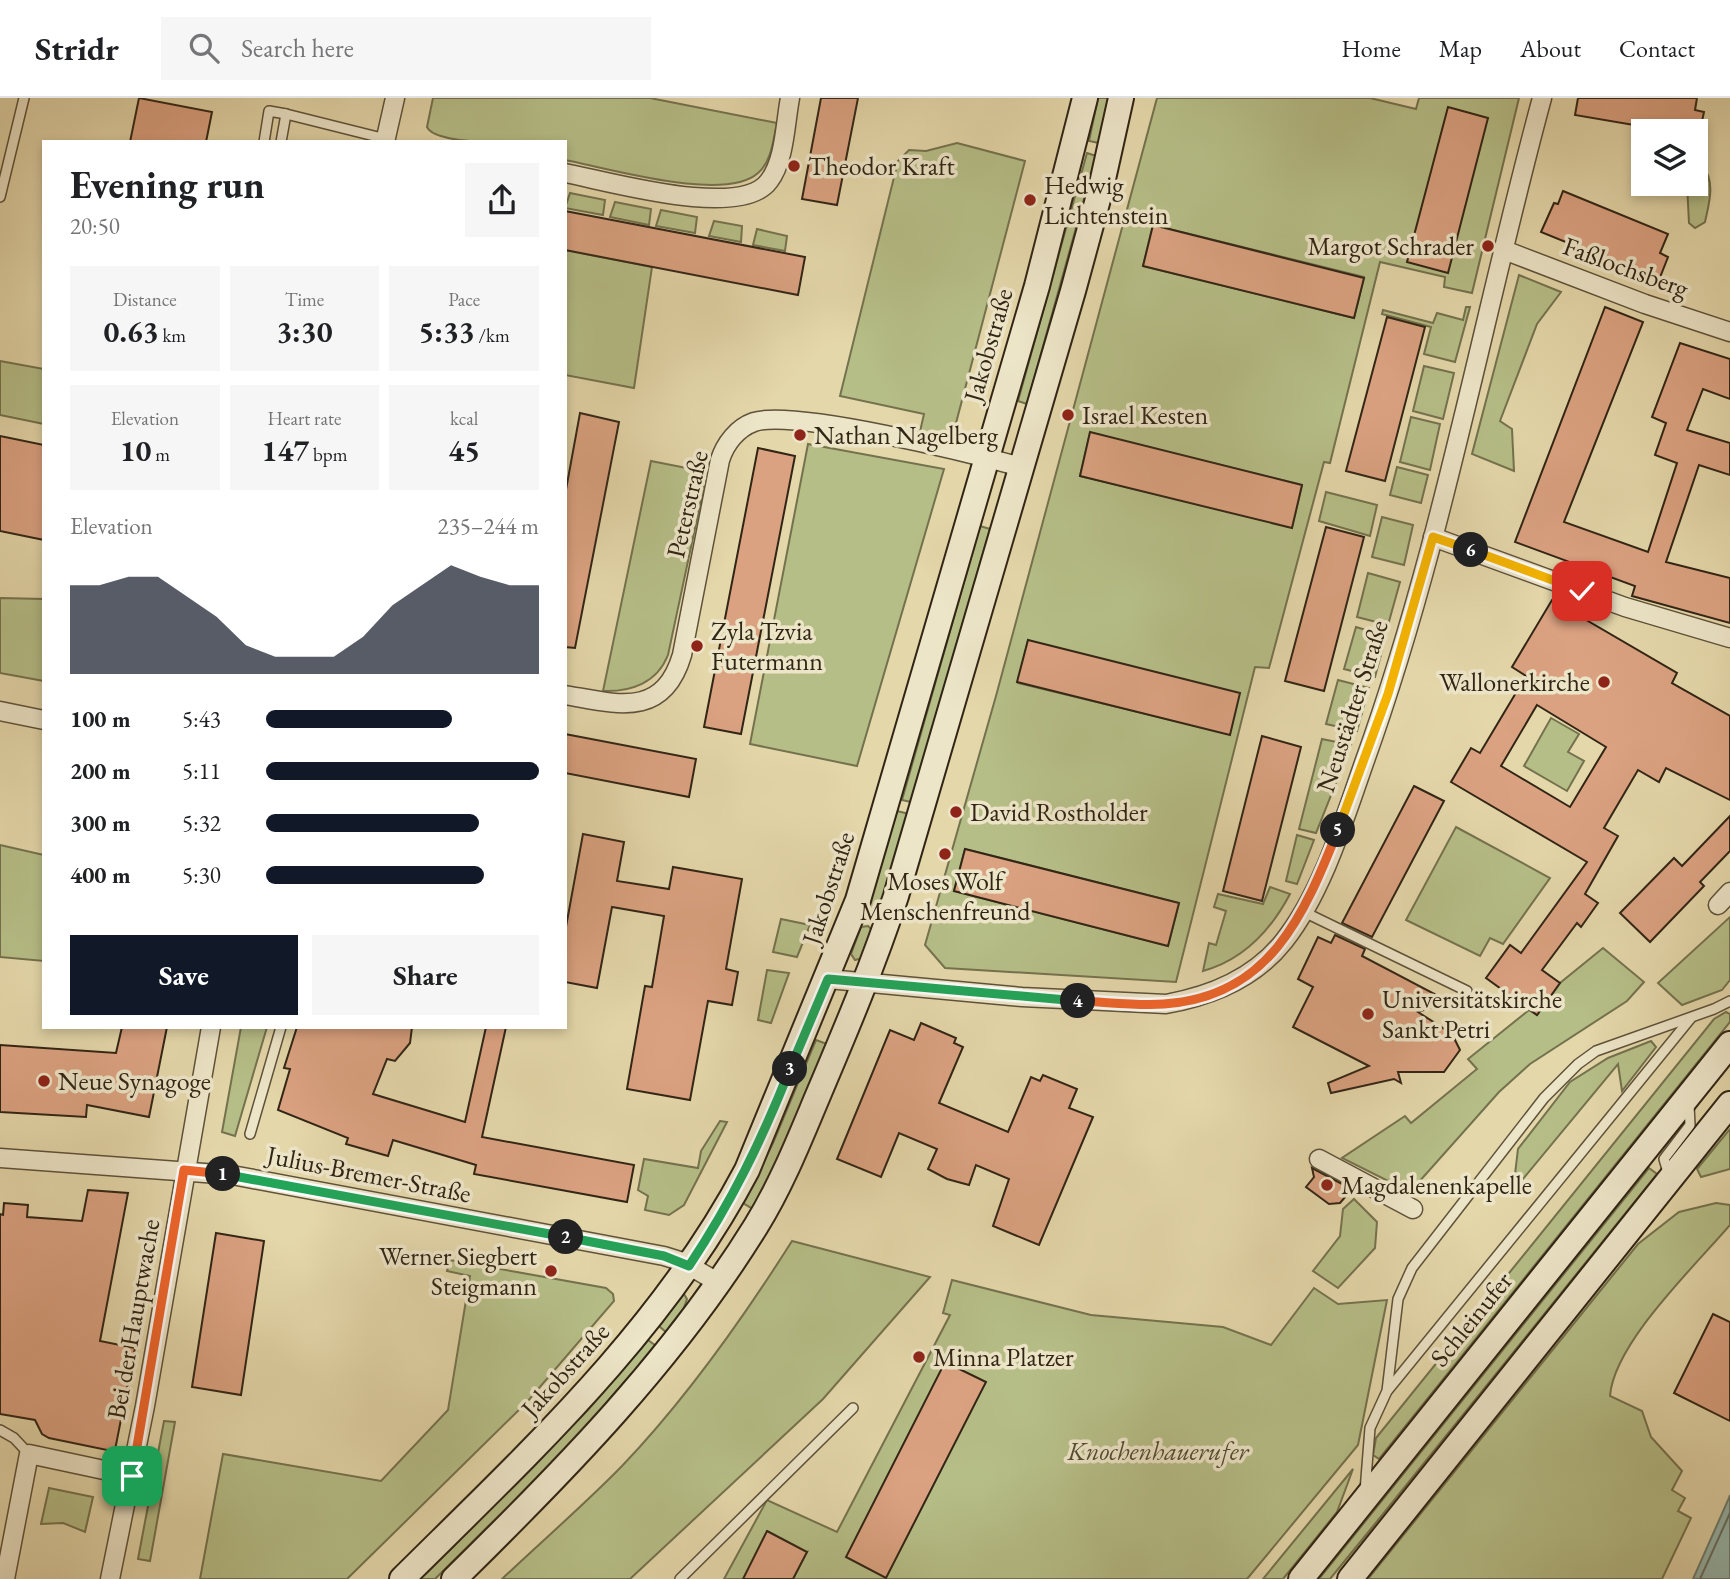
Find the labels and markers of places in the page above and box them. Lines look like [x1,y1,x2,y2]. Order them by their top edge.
place label: Theodor Kraft [808,149,955,183]
marker: Theodor Kraft [786,158,802,174]
place label: Hedwig Lichtenstein [1044,168,1169,232]
marker: Hedwig Lichtenstein [1022,192,1038,208]
place label: Margot Schrader [1307,229,1474,263]
marker: Margot Schrader [1480,238,1496,254]
place label: Israel Kesten [1082,398,1208,432]
marker: Israel Kesten [1060,407,1076,423]
place label: Nathan Nagelberg [814,418,999,452]
marker: Nathan Nagelberg [792,427,808,443]
pin: 6 [1454,532,1488,568]
pin [1552,561,1612,621]
place label: Zyla Tzvia Futermann [711,614,823,678]
marker: Zyla Tzvia Futermann [689,638,705,654]
place label: Wallonerkirche [1439,665,1590,699]
marker: Wallonerkirche [1596,674,1612,690]
place label: David Rostholder [970,795,1148,829]
marker: David Rostholder [948,804,964,820]
pin: 5 [1320,812,1356,848]
marker: Moses Wolf Menschenfreund [937,846,953,862]
place label: Moses Wolf Menschenfreund [860,864,1031,928]
place label: Universitätskirche Sankt Petri [1382,982,1562,1046]
pin: 4 [1060,984,1096,1018]
marker: Universitätskirche Sankt Petri [1360,1006,1376,1022]
pin: 3 [772,1052,808,1086]
place label: Neue Synagoge [58,1064,211,1098]
marker: Neue Synagoge [36,1073,52,1089]
pin: 1 [206,1156,241,1192]
place label: Magdalenenkapelle [1341,1168,1532,1202]
marker: Magdalenenkapelle [1319,1177,1335,1193]
pin: 2 [548,1220,584,1254]
place label: Werner Siegbert Steigmann [379,1239,537,1303]
marker: Werner Siegbert Steigmann [543,1263,559,1279]
place label: Minna Platzer [933,1340,1074,1374]
marker: Minna Platzer [911,1349,927,1365]
pin [102,1446,162,1506]

